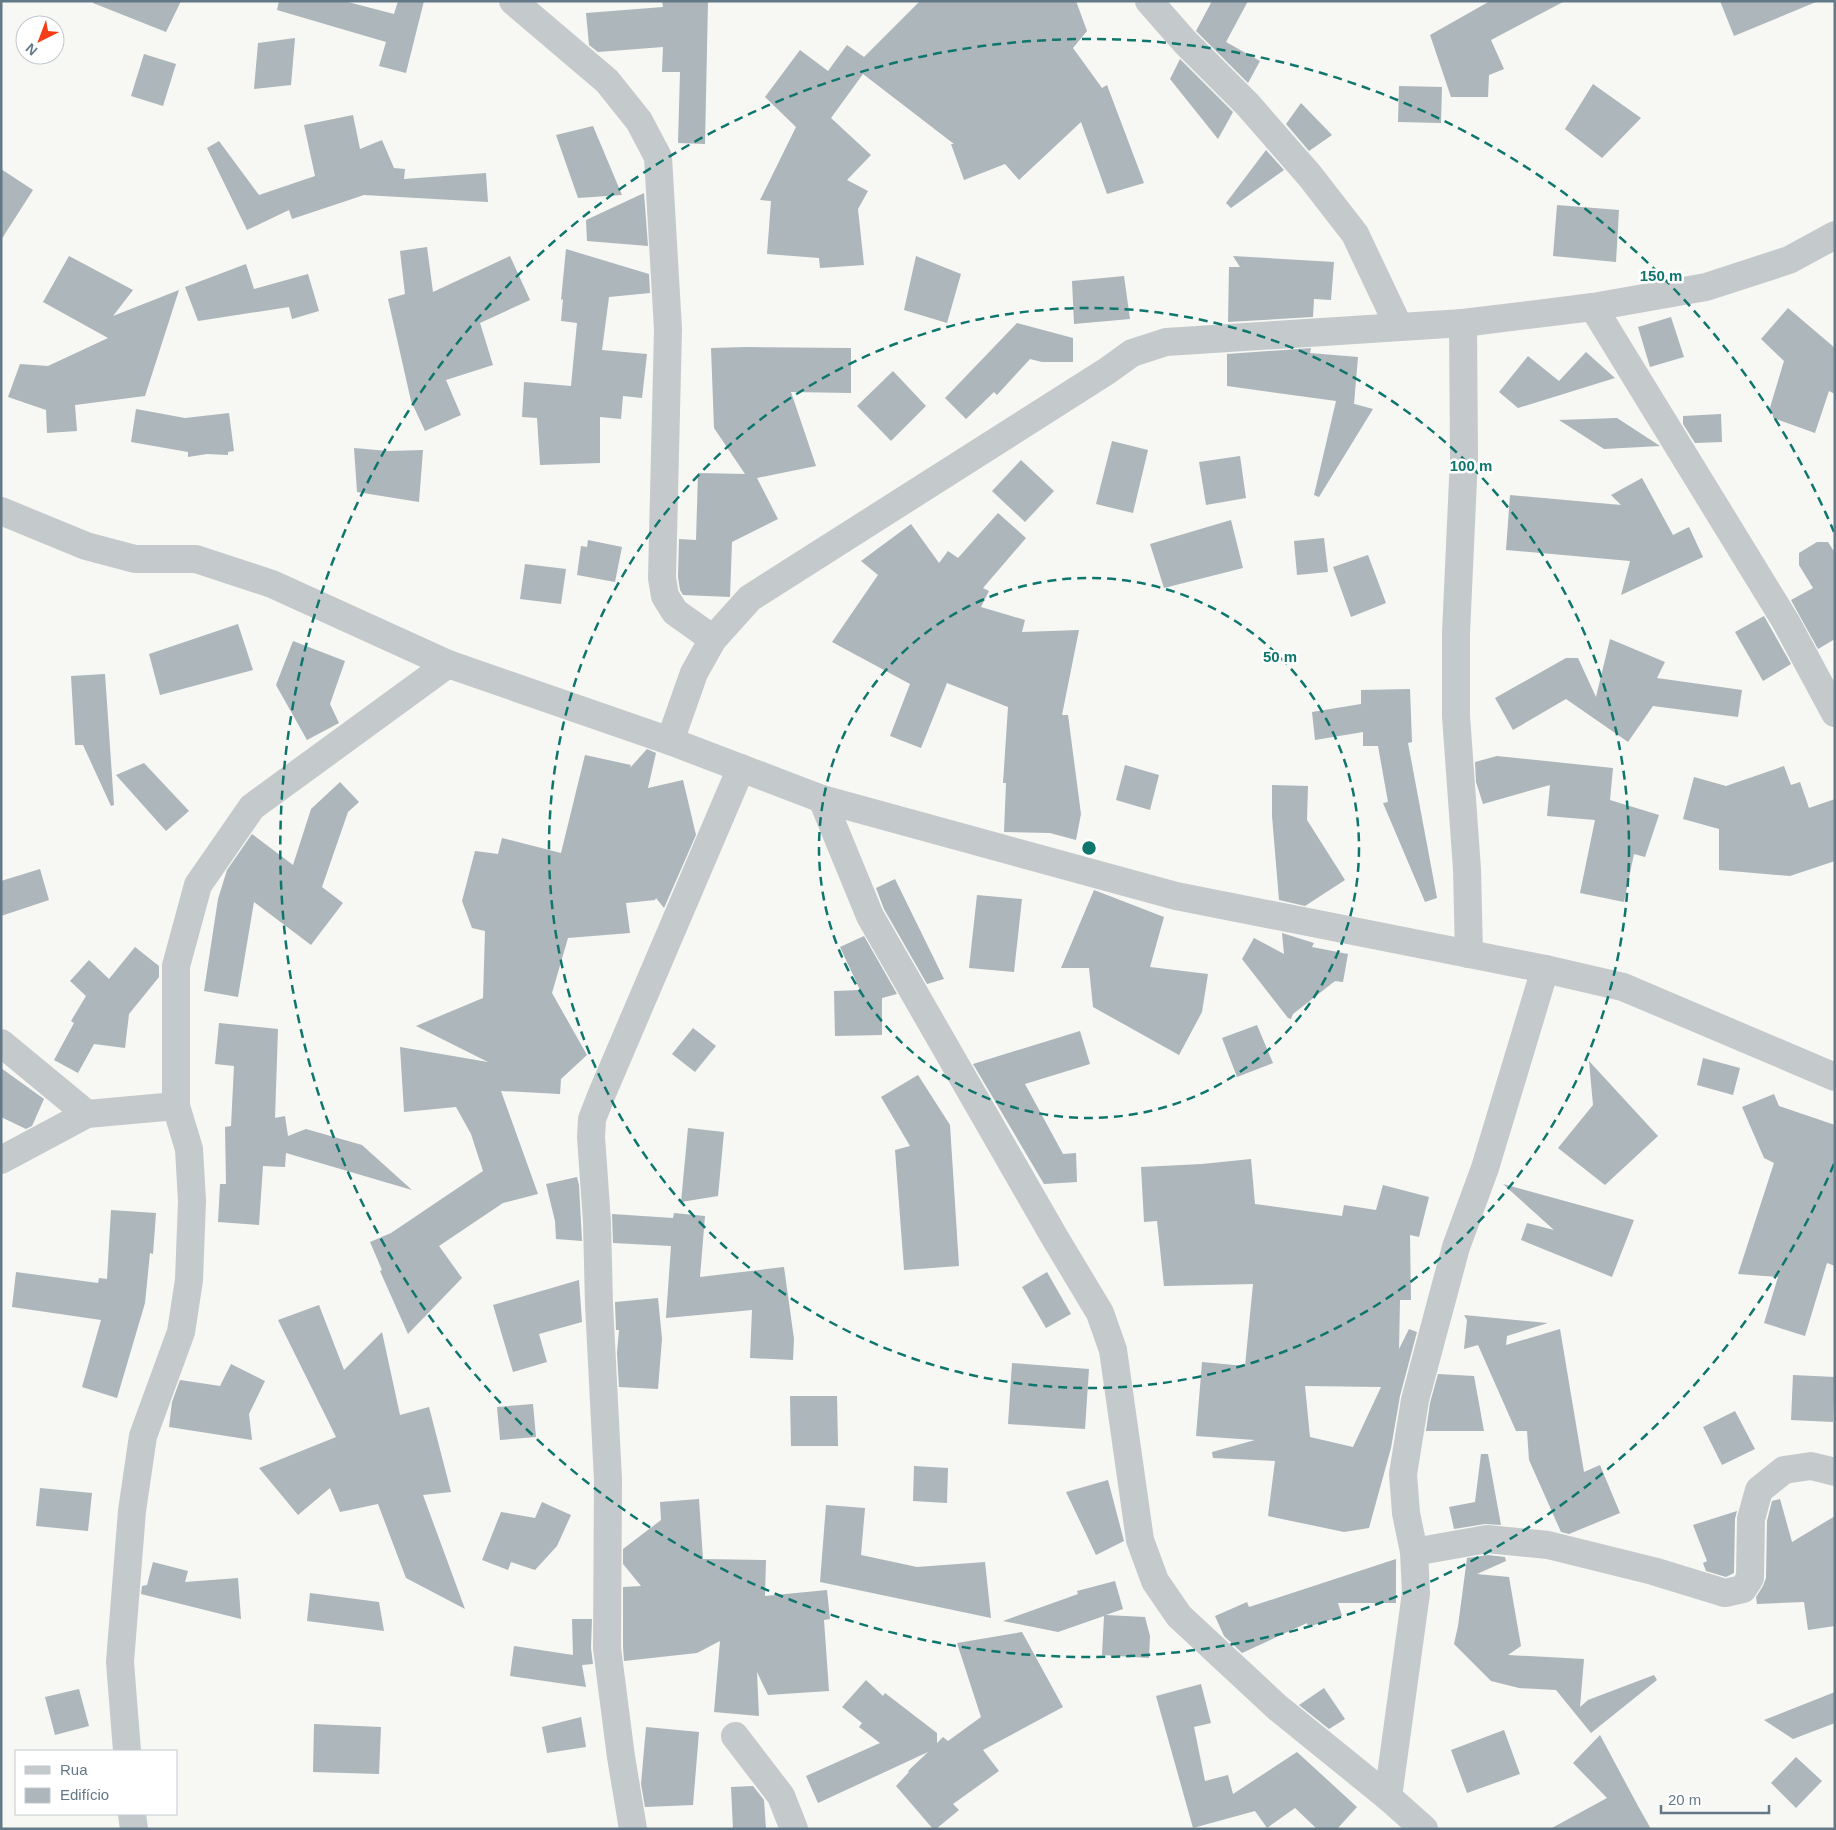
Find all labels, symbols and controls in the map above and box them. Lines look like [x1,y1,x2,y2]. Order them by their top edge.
north arrow [15,15,65,65]
text: N [22,40,40,59]
text: 150 m [1640,267,1682,284]
text: 100 m [1450,457,1492,474]
text: 50 m [1263,648,1297,665]
centre of rings [1080,839,1098,857]
legend [15,1750,178,1815]
text: Rua [60,1761,88,1778]
scale bar [1661,1782,1768,1814]
text: Edifício [60,1786,109,1803]
text: 20 m [1668,1791,1701,1808]

